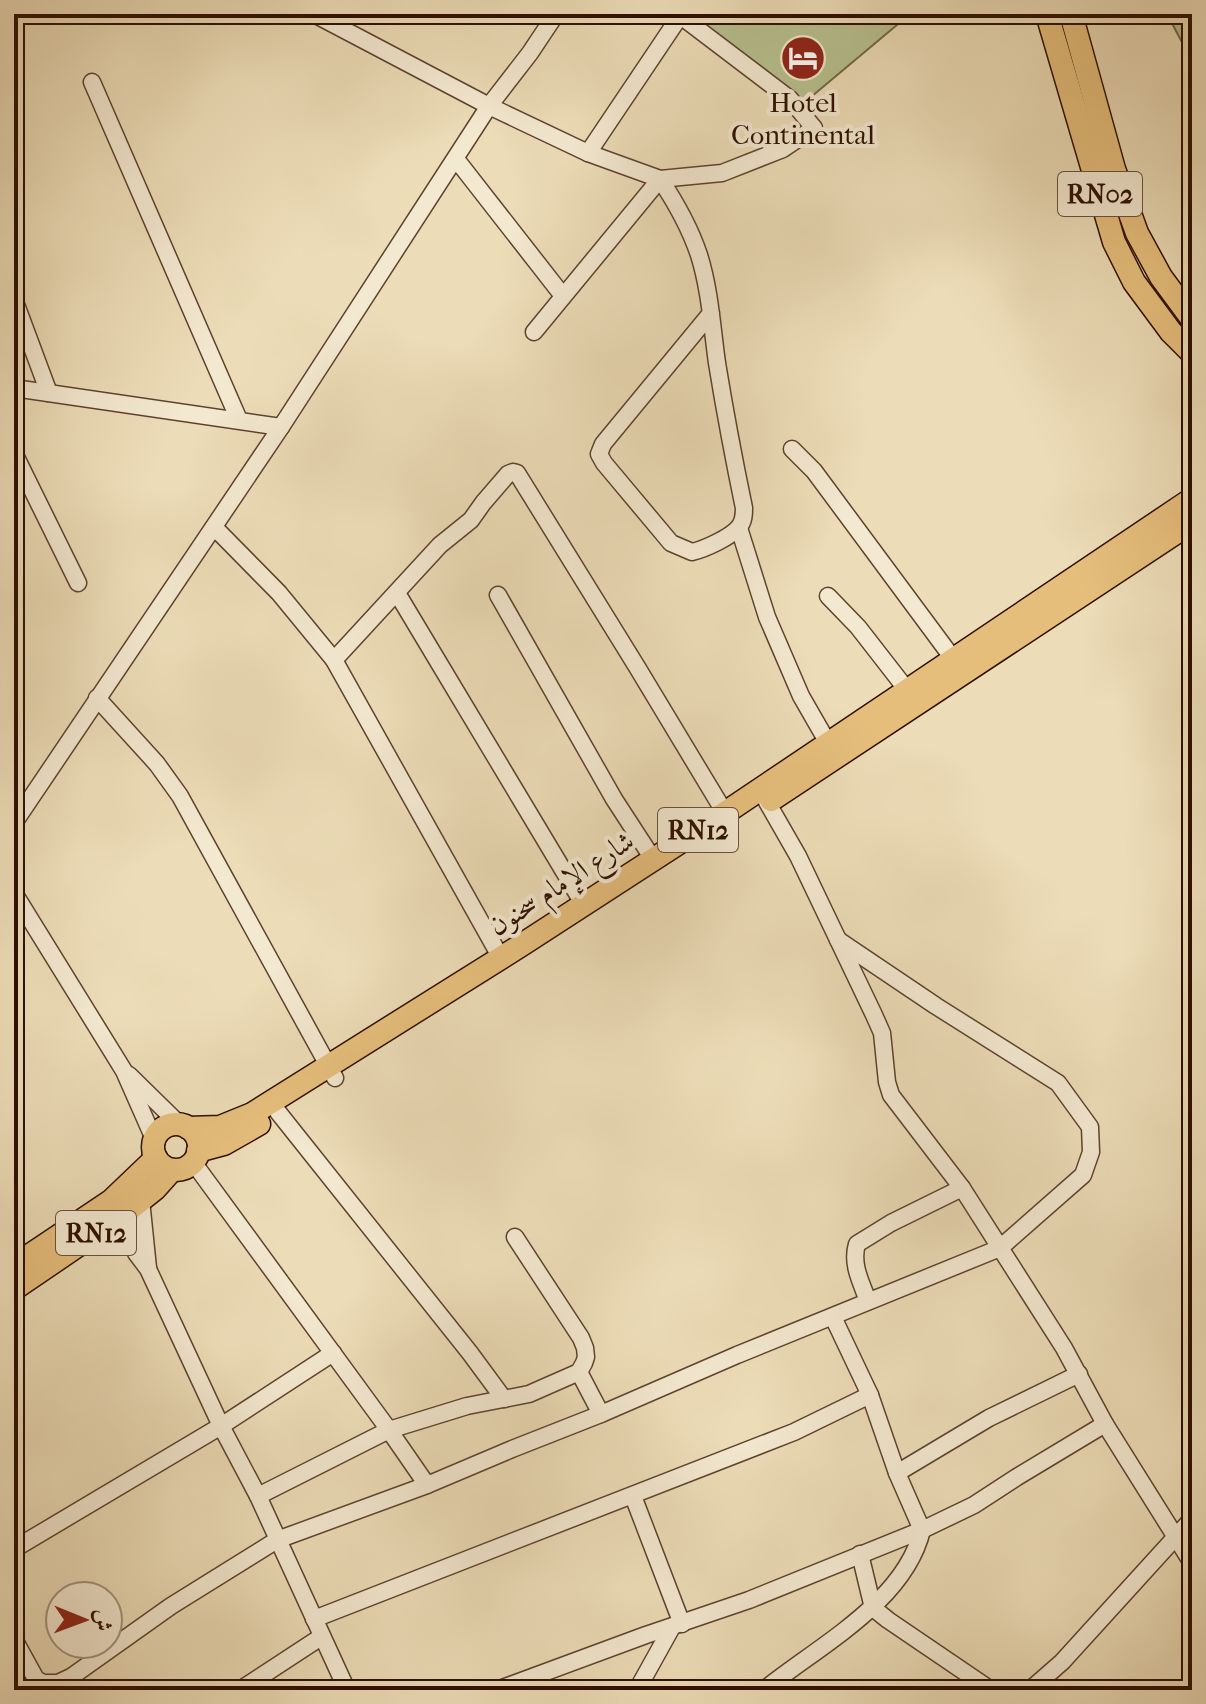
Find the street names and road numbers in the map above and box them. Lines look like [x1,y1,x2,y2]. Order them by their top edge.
road number: RN02 [1058,172,1142,216]
road number: RN12 [658,808,738,852]
street label: شارع الإمام سحنون [482,824,644,949]
road number: RN12 [56,1211,136,1255]

